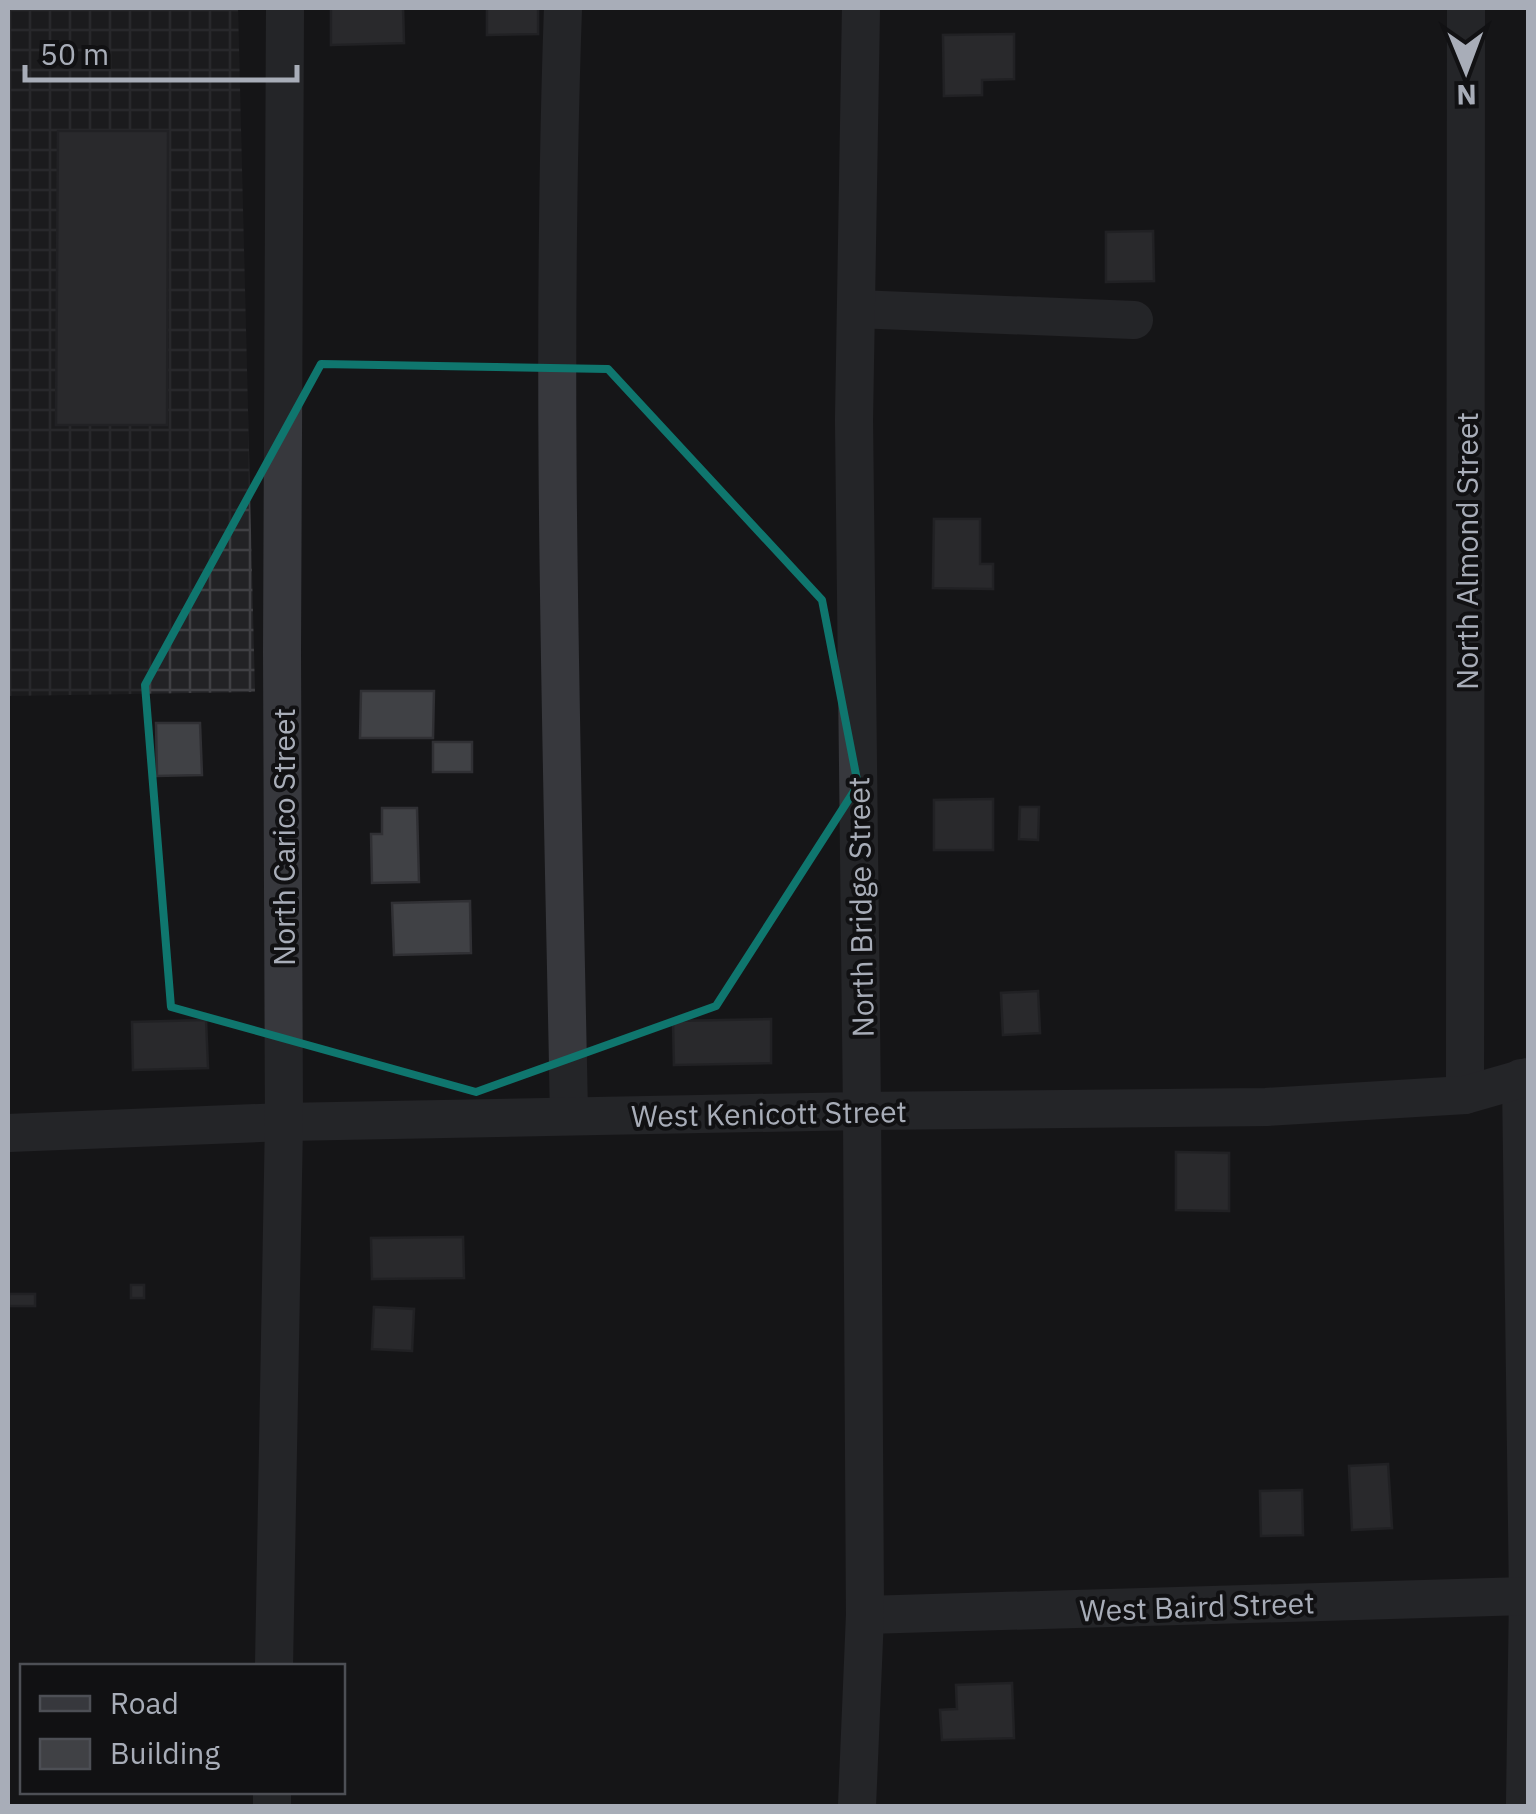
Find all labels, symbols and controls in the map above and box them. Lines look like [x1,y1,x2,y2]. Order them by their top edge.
scale bar [25,20,298,82]
north arrow [1416,20,1516,120]
text: 50 m [40,34,109,73]
text: N [1456,77,1477,114]
street label: North Almond Street [1447,412,1486,690]
street label: North Carico Street [264,708,303,966]
street label: North Bridge Street [838,776,882,1038]
street label: West Kenicott Street [631,1091,907,1135]
street label: West Baird Street [1079,1582,1315,1630]
legend [20,1664,345,1794]
text: Road [110,1683,179,1722]
text: Building [110,1733,220,1772]

